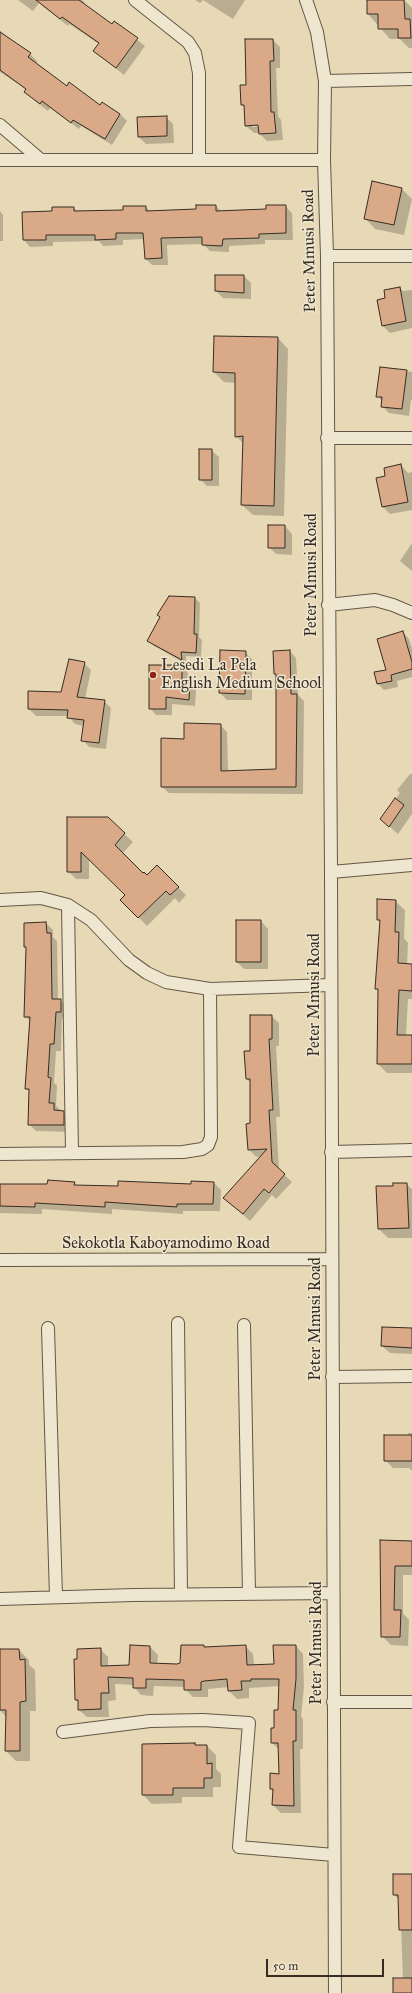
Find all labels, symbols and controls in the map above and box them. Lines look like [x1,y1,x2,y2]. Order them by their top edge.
street label: Peter Mmusi Road [299,189,321,313]
street label: Peter Mmusi Road [302,513,322,637]
place label: Lesedi La Pela English Medium School [161,656,322,694]
marker: Lesedi La Pela English Medium School [148,670,158,680]
street label: Peter Mmusi Road [305,933,325,1057]
street label: Sekokotla Kaboyamodimo Road [62,1234,270,1254]
street label: Peter Mmusi Road [306,1257,326,1381]
street label: Peter Mmusi Road [307,1581,327,1705]
scale bar [268,1951,386,1977]
text: 50 m [273,1959,298,1973]

